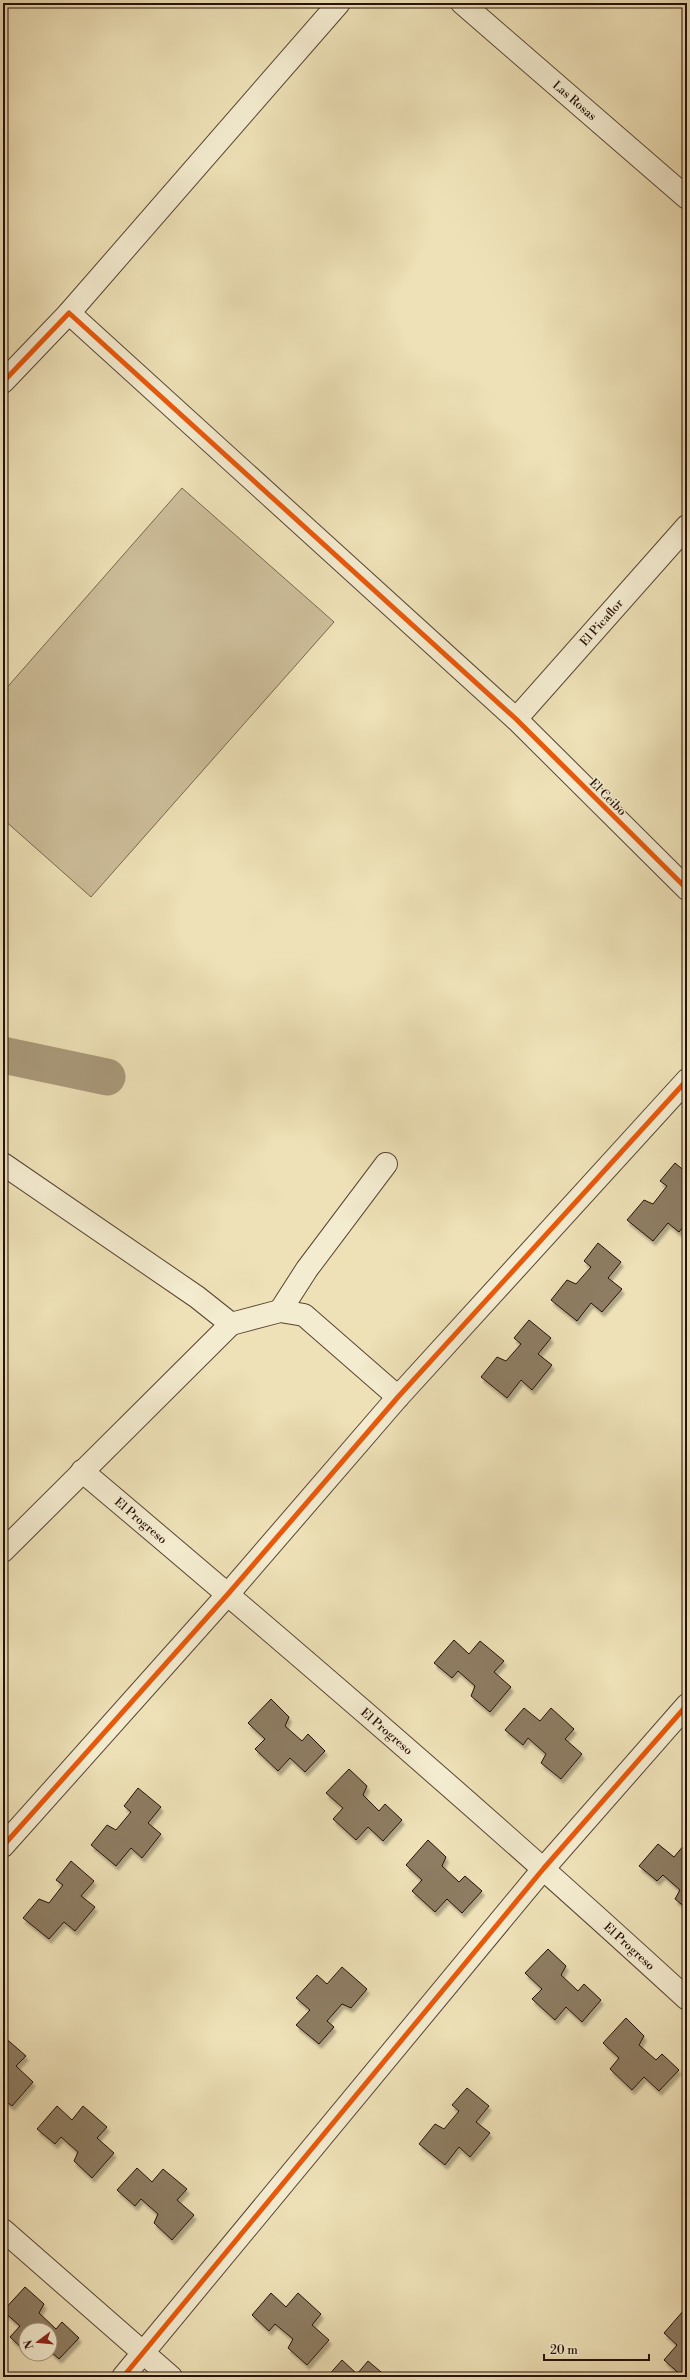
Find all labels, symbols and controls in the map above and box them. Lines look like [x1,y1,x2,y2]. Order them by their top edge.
street label: Las Rosas [549,78,599,124]
street label: El Picaflor [577,596,627,649]
street label: El Ceibo [586,776,629,819]
street label: El Progreso [111,1495,170,1548]
street label: El Progreso [357,1705,416,1759]
street label: El Progreso [600,1920,658,1974]
north arrow [18,2322,58,2362]
scale bar [544,2336,649,2362]
text: N [21,2338,37,2351]
text: 20 m [550,2343,578,2358]

